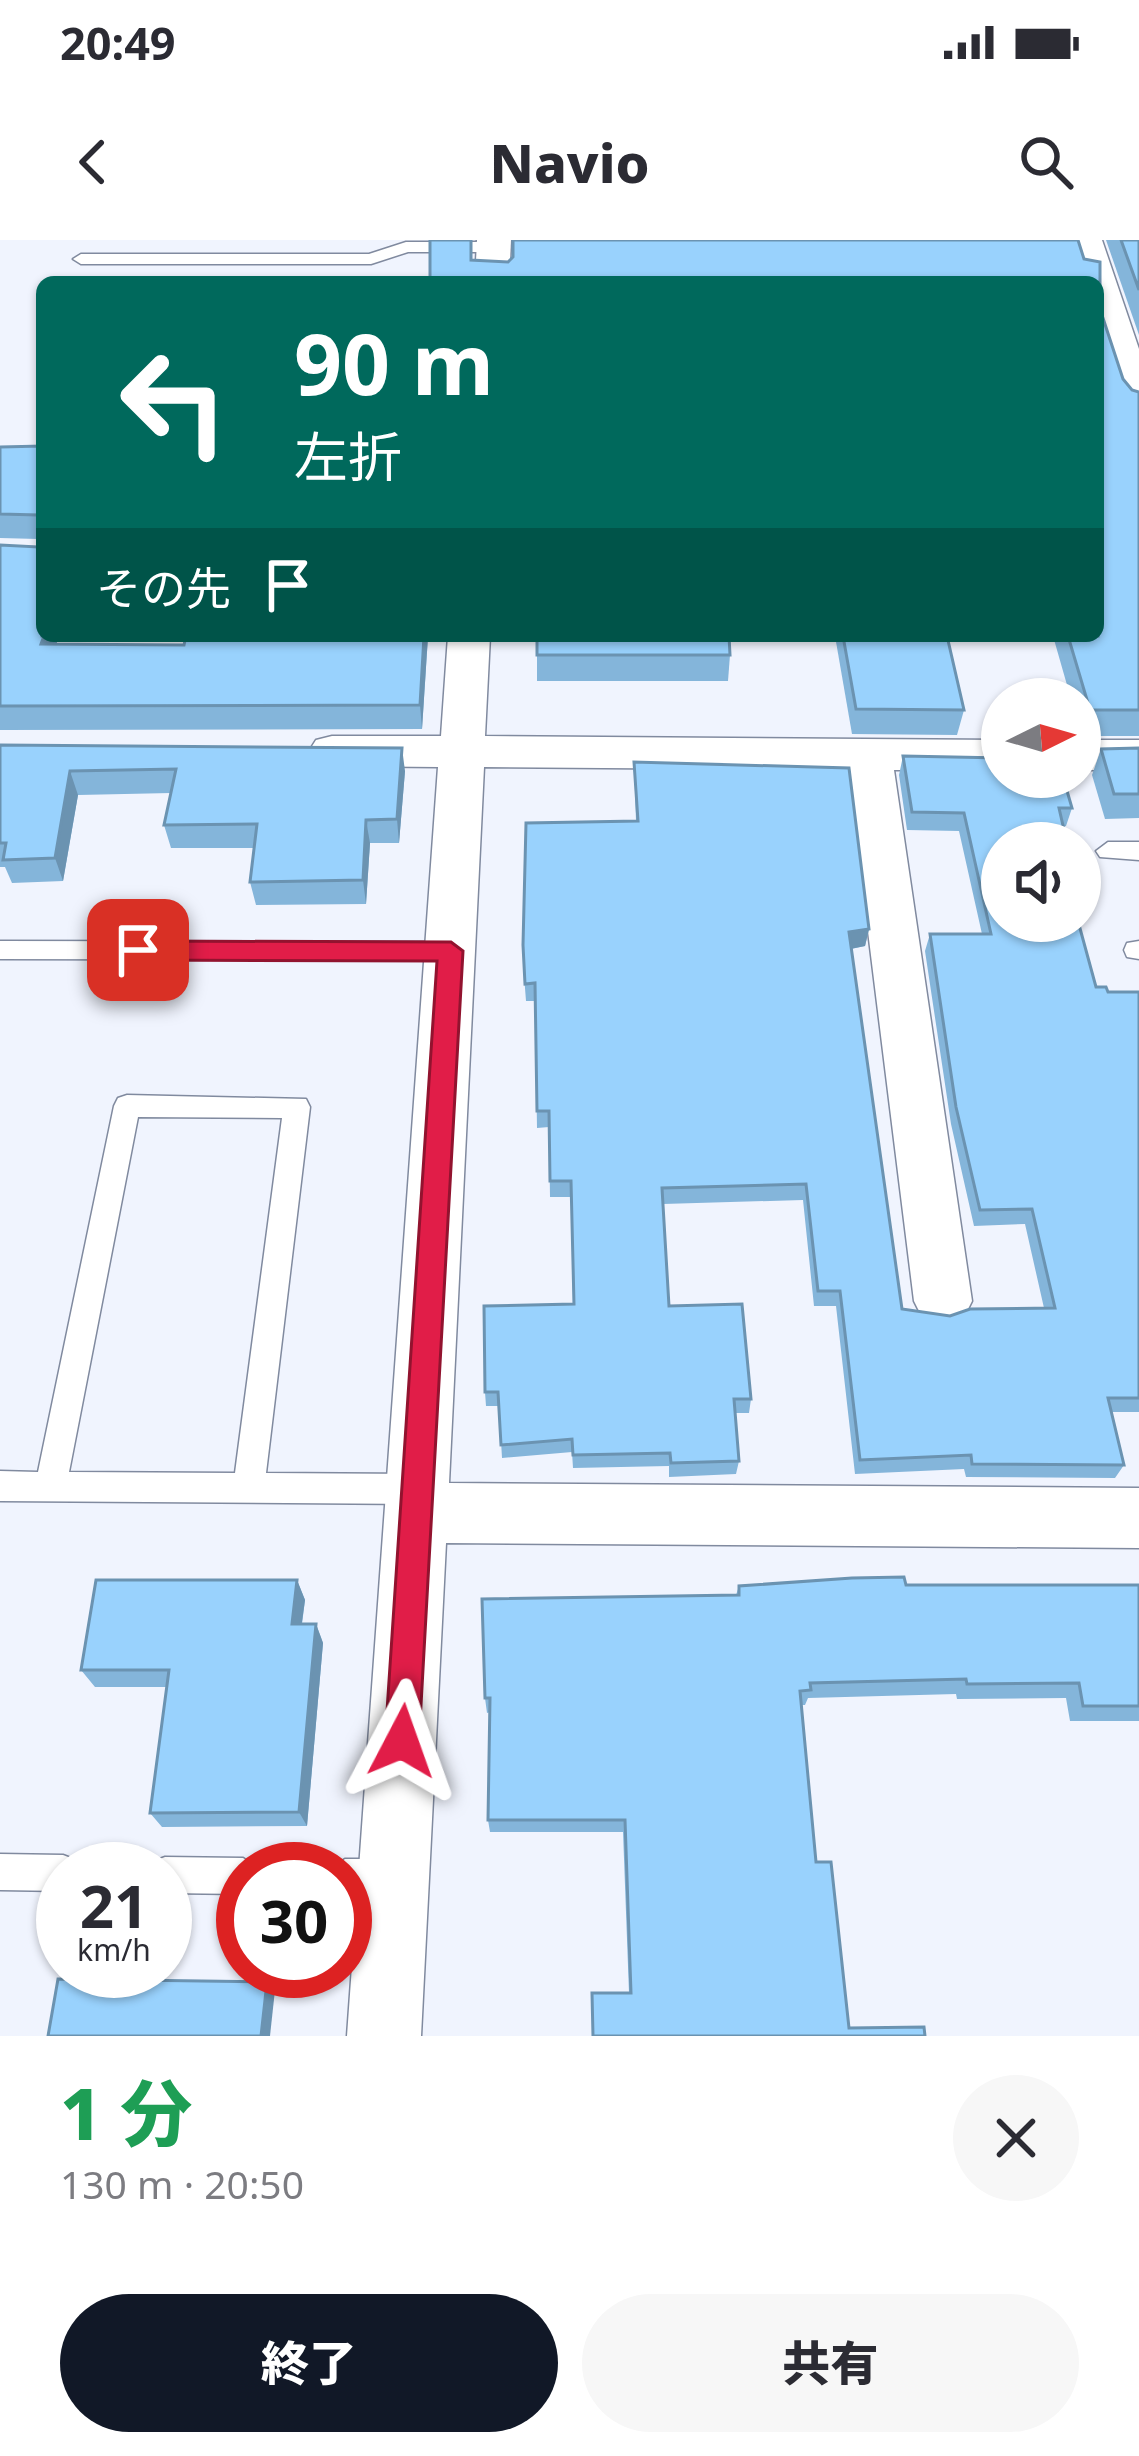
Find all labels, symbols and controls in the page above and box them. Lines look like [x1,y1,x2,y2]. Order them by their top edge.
text: 20:49 [60,12,176,73]
text: Navio [489,125,650,199]
icon: back [60,129,126,195]
icon: search [1013,129,1079,195]
text: 90 m [294,305,494,420]
icon: left [96,324,252,480]
text: 左折 [294,419,402,493]
icon: arrive [255,552,321,618]
text: その先 [96,557,231,618]
north arrow [981,678,1101,798]
map controls [981,678,1101,942]
button: sound [981,822,1101,942]
pin [87,899,189,1001]
icon: arrive [105,917,171,983]
position arrow [339,1678,465,1804]
speed limit sign: 30 [216,1842,372,1998]
text: 21 [80,1864,148,1946]
text: km/h [77,1929,151,1970]
text: 1 分 [60,2063,192,2161]
button: close [953,2075,1079,2201]
text: 130 m · 20:50 [60,2157,304,2210]
button: 終了 [60,2294,558,2432]
button: 共有 [582,2294,1079,2432]

